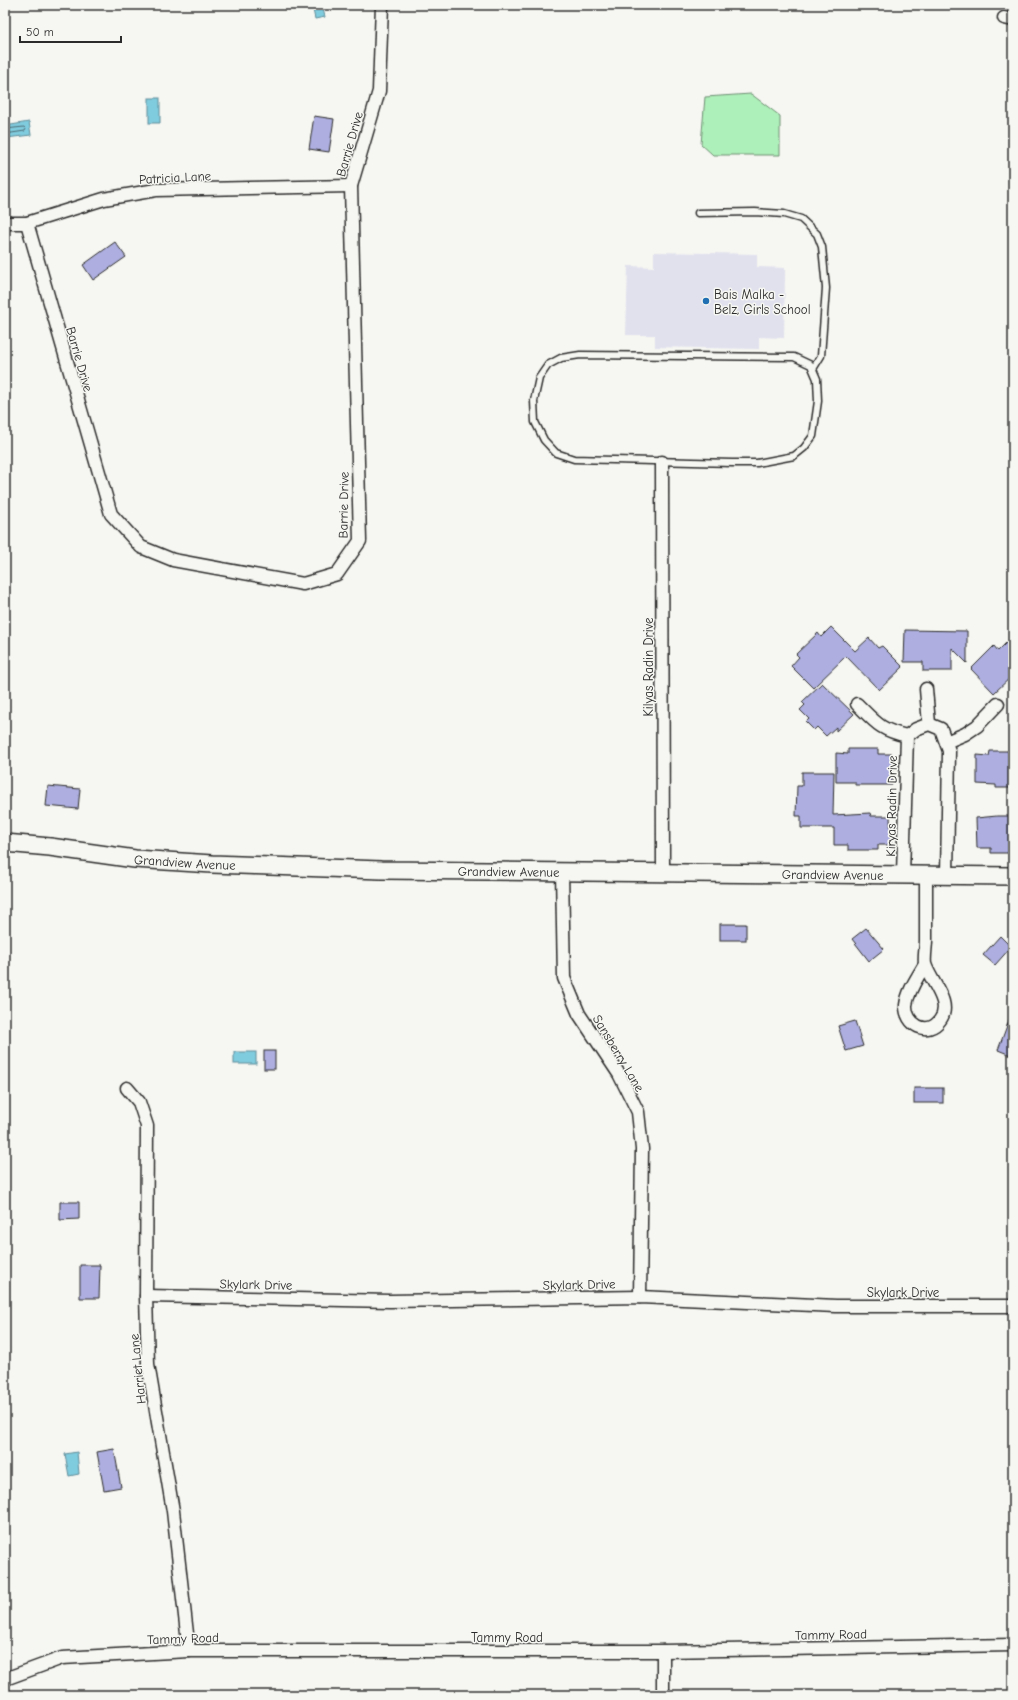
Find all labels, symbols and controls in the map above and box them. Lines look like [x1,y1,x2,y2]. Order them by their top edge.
scale bar [20,18,121,44]
text: 50 m [26,25,54,39]
street label: Barrie Drive [333,109,366,178]
street label: Patricia Lane [139,168,212,187]
place label: Bais Malka - Belz, Girls School [714,287,811,317]
marker: Bais Malka - Belz, Girls School [701,296,711,306]
street label: Barrie Drive [63,325,96,394]
street label: Barrie Drive [335,471,352,539]
street label: Kilyas Radin Drive [641,617,656,716]
street label: Kiryas Radin Drive [883,755,900,857]
street label: Grandview Avenue [134,852,236,873]
street label: Grandview Avenue [458,864,560,880]
street label: Grandview Avenue [782,867,884,883]
street label: Sansberry Lane [590,1012,648,1095]
street label: Skylark Drive [220,1276,293,1293]
street label: Skylark Drive [543,1276,616,1293]
street label: Skylark Drive [867,1285,940,1300]
street label: Harriet Lane [126,1333,149,1405]
street label: Tammy Road [795,1626,867,1643]
street label: Tammy Road [147,1630,219,1647]
street label: Tammy Road [471,1630,543,1645]

